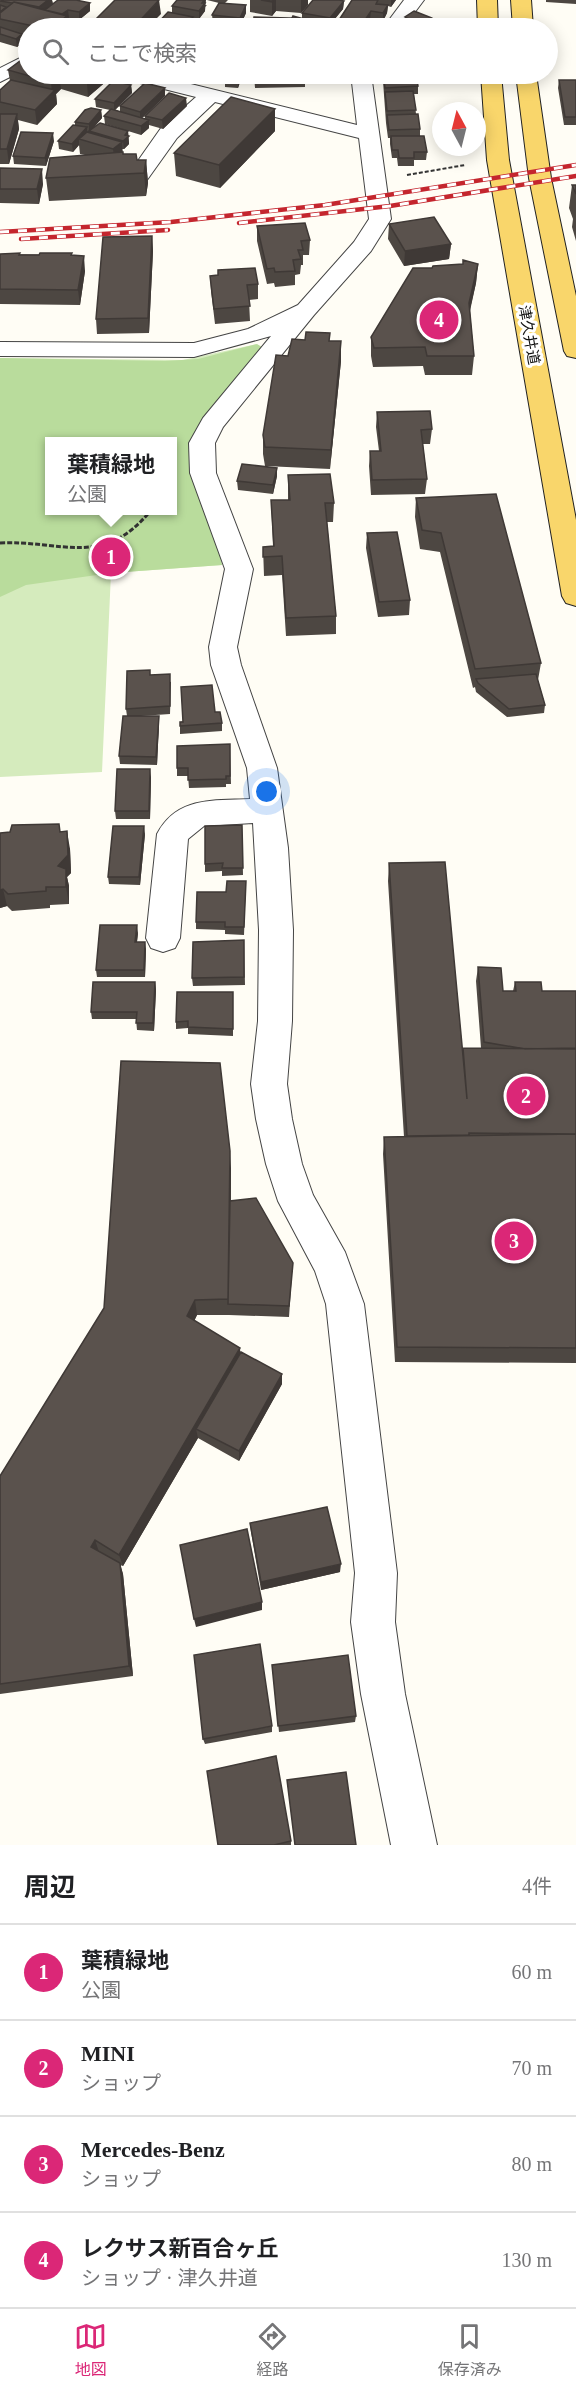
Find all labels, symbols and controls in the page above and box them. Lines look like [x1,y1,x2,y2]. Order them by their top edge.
search box [18,18,558,84]
icon: search [39,35,72,68]
text: ここで検索 [87,41,197,66]
north arrow [432,102,486,156]
pin: 4 [420,298,458,342]
street label: 津久井道 [516,304,543,366]
popup [45,437,177,515]
text: 葉積緑地 [67,452,155,477]
text: 公園 [67,483,107,505]
pin: 1 [92,534,130,580]
your location [252,777,281,806]
pin: 2 [506,1074,546,1118]
pin: 3 [494,1218,534,1264]
text: 周辺 [24,1873,76,1902]
text: 4件 [522,1875,552,1897]
text: 葉積緑地 [81,1948,169,1973]
text: 1 [39,1961,49,1983]
text: 60 m [511,1961,552,1983]
text: 公園 [81,1979,121,2001]
text: MINI [81,2041,135,2066]
text: 2 [39,2057,49,2079]
text: 70 m [511,2057,552,2079]
text: ショップ [81,2072,161,2094]
text: Mercedes-Benz [81,2137,225,2162]
text: 3 [39,2153,49,2175]
text: 80 m [511,2153,552,2175]
text: ショップ [81,2168,161,2190]
text: レクサス新百合ヶ丘 [81,2236,279,2261]
text: 4 [39,2249,49,2271]
text: 130 m [501,2249,552,2271]
text: ショップ · 津久井道 [81,2267,258,2289]
tab: 地図 [74,2320,107,2380]
tab: 経路 [256,2320,289,2380]
tab: 保存済み [438,2320,502,2380]

